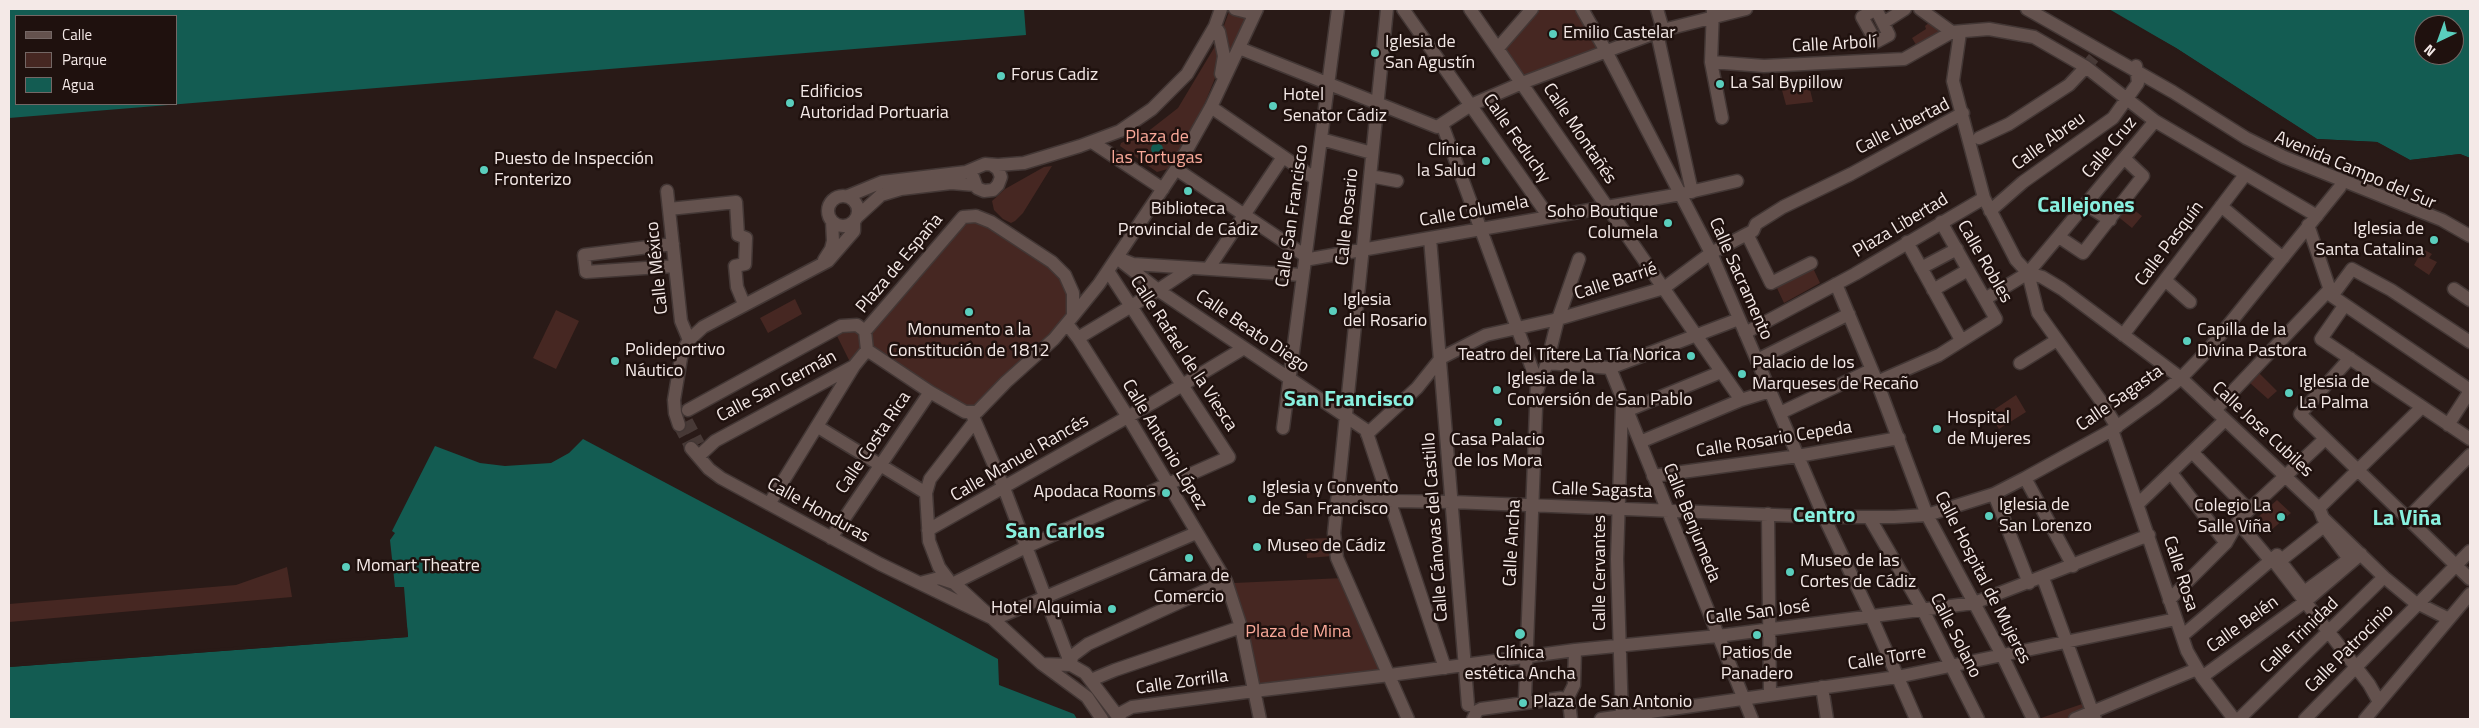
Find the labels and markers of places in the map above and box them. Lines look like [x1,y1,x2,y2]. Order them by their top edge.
place label: Emilio Castelar [1563,23,1675,45]
marker: Emilio Castelar [1547,28,1559,40]
place label: Iglesia de San Agustín [1385,32,1475,74]
marker: Iglesia de San Agustín [1369,47,1381,59]
place label: Forus Cadiz [1011,65,1098,87]
marker: Forus Cadiz [995,70,1007,82]
place label: La Sal Bypillow [1730,73,1843,95]
marker: La Sal Bypillow [1714,78,1726,90]
place label: Edificios Autoridad Portuaria [800,82,949,125]
place label: Hotel Senator Cádiz [1283,85,1387,128]
marker: Edificios Autoridad Portuaria [784,97,796,109]
marker: Hotel Senator Cádiz [1267,100,1279,112]
place label: Clínica la Salud [1417,140,1476,182]
place label: Puesto de Inspección Fronterizo [494,149,654,192]
marker: Clínica la Salud [1480,155,1492,167]
marker: Puesto de Inspección Fronterizo [478,164,490,176]
marker: Biblioteca Provincial de Cádiz [1182,185,1194,197]
place label: Biblioteca Provincial de Cádiz [1118,199,1258,242]
place label: Soho Boutique Columela [1547,202,1658,244]
marker: Soho Boutique Columela [1662,217,1674,229]
place label: Iglesia de Santa Catalina [2315,219,2424,262]
marker: Iglesia de Santa Catalina [2428,234,2440,246]
place label: Iglesia del Rosario [1343,290,1427,332]
marker: Iglesia del Rosario [1327,305,1339,317]
marker: Monumento a la Constitución de 1812 [963,306,975,318]
place label: Monumento a la Constitución de 1812 [888,320,1050,362]
place label: Capilla de la Divina Pastora [2197,320,2307,362]
marker: Capilla de la Divina Pastora [2181,335,2193,347]
place label: Polideportivo Náutico [625,340,725,382]
place label: Teatro del Títere La Tía Norica [1458,345,1681,367]
marker: Teatro del Títere La Tía Norica [1685,350,1697,362]
place label: Palacio de los Marqueses de Recaño [1752,353,1919,396]
marker: Polideportivo Náutico [609,355,621,367]
marker: Palacio de los Marqueses de Recaño [1736,368,1748,380]
place label: Iglesia de la Conversión de San Pablo [1507,369,1693,412]
place label: Iglesia de La Palma [2299,372,2370,414]
marker: Iglesia de la Conversión de San Pablo [1491,384,1503,396]
marker: Iglesia de La Palma [2283,387,2295,399]
place label: Hospital de Mujeres [1947,408,2031,450]
marker: Casa Palacio de los Mora [1492,416,1504,428]
marker: Hospital de Mujeres [1931,423,1943,435]
place label: Casa Palacio de los Mora [1451,430,1545,472]
place label: Iglesia y Convento de San Francisco [1262,478,1398,520]
place label: Apodaca Rooms [1034,482,1156,504]
marker: Apodaca Rooms [1160,487,1172,499]
marker: Iglesia y Convento de San Francisco [1246,493,1258,505]
place label: Iglesia de San Lorenzo [1999,495,2092,538]
place label: Colegio La Salle Viña [2194,496,2271,538]
marker: Iglesia de San Lorenzo [1983,510,1995,522]
marker: Colegio La Salle Viña [2275,511,2287,523]
place label: Museo de Cádiz [1267,536,1386,558]
marker: Museo de Cádiz [1251,541,1263,553]
place label: Museo de las Cortes de Cádiz [1800,551,1916,594]
marker: Cámara de Comercio [1183,552,1195,564]
place label: Momart Theatre [356,556,480,578]
marker: Momart Theatre [340,561,352,573]
place label: Cámara de Comercio [1149,566,1229,608]
marker: Museo de las Cortes de Cádiz [1784,566,1796,578]
place label: Hotel Alquimia [991,598,1102,620]
marker: Hotel Alquimia [1106,603,1118,615]
marker: Clínica estética Ancha [1513,627,1527,641]
marker: Patios de Panadero [1751,629,1763,641]
place label: Clínica estética Ancha [1465,643,1575,686]
place label: Patios de Panadero [1721,643,1793,686]
place label: Plaza de San Antonio [1533,692,1692,714]
marker: Plaza de San Antonio [1517,697,1529,709]

